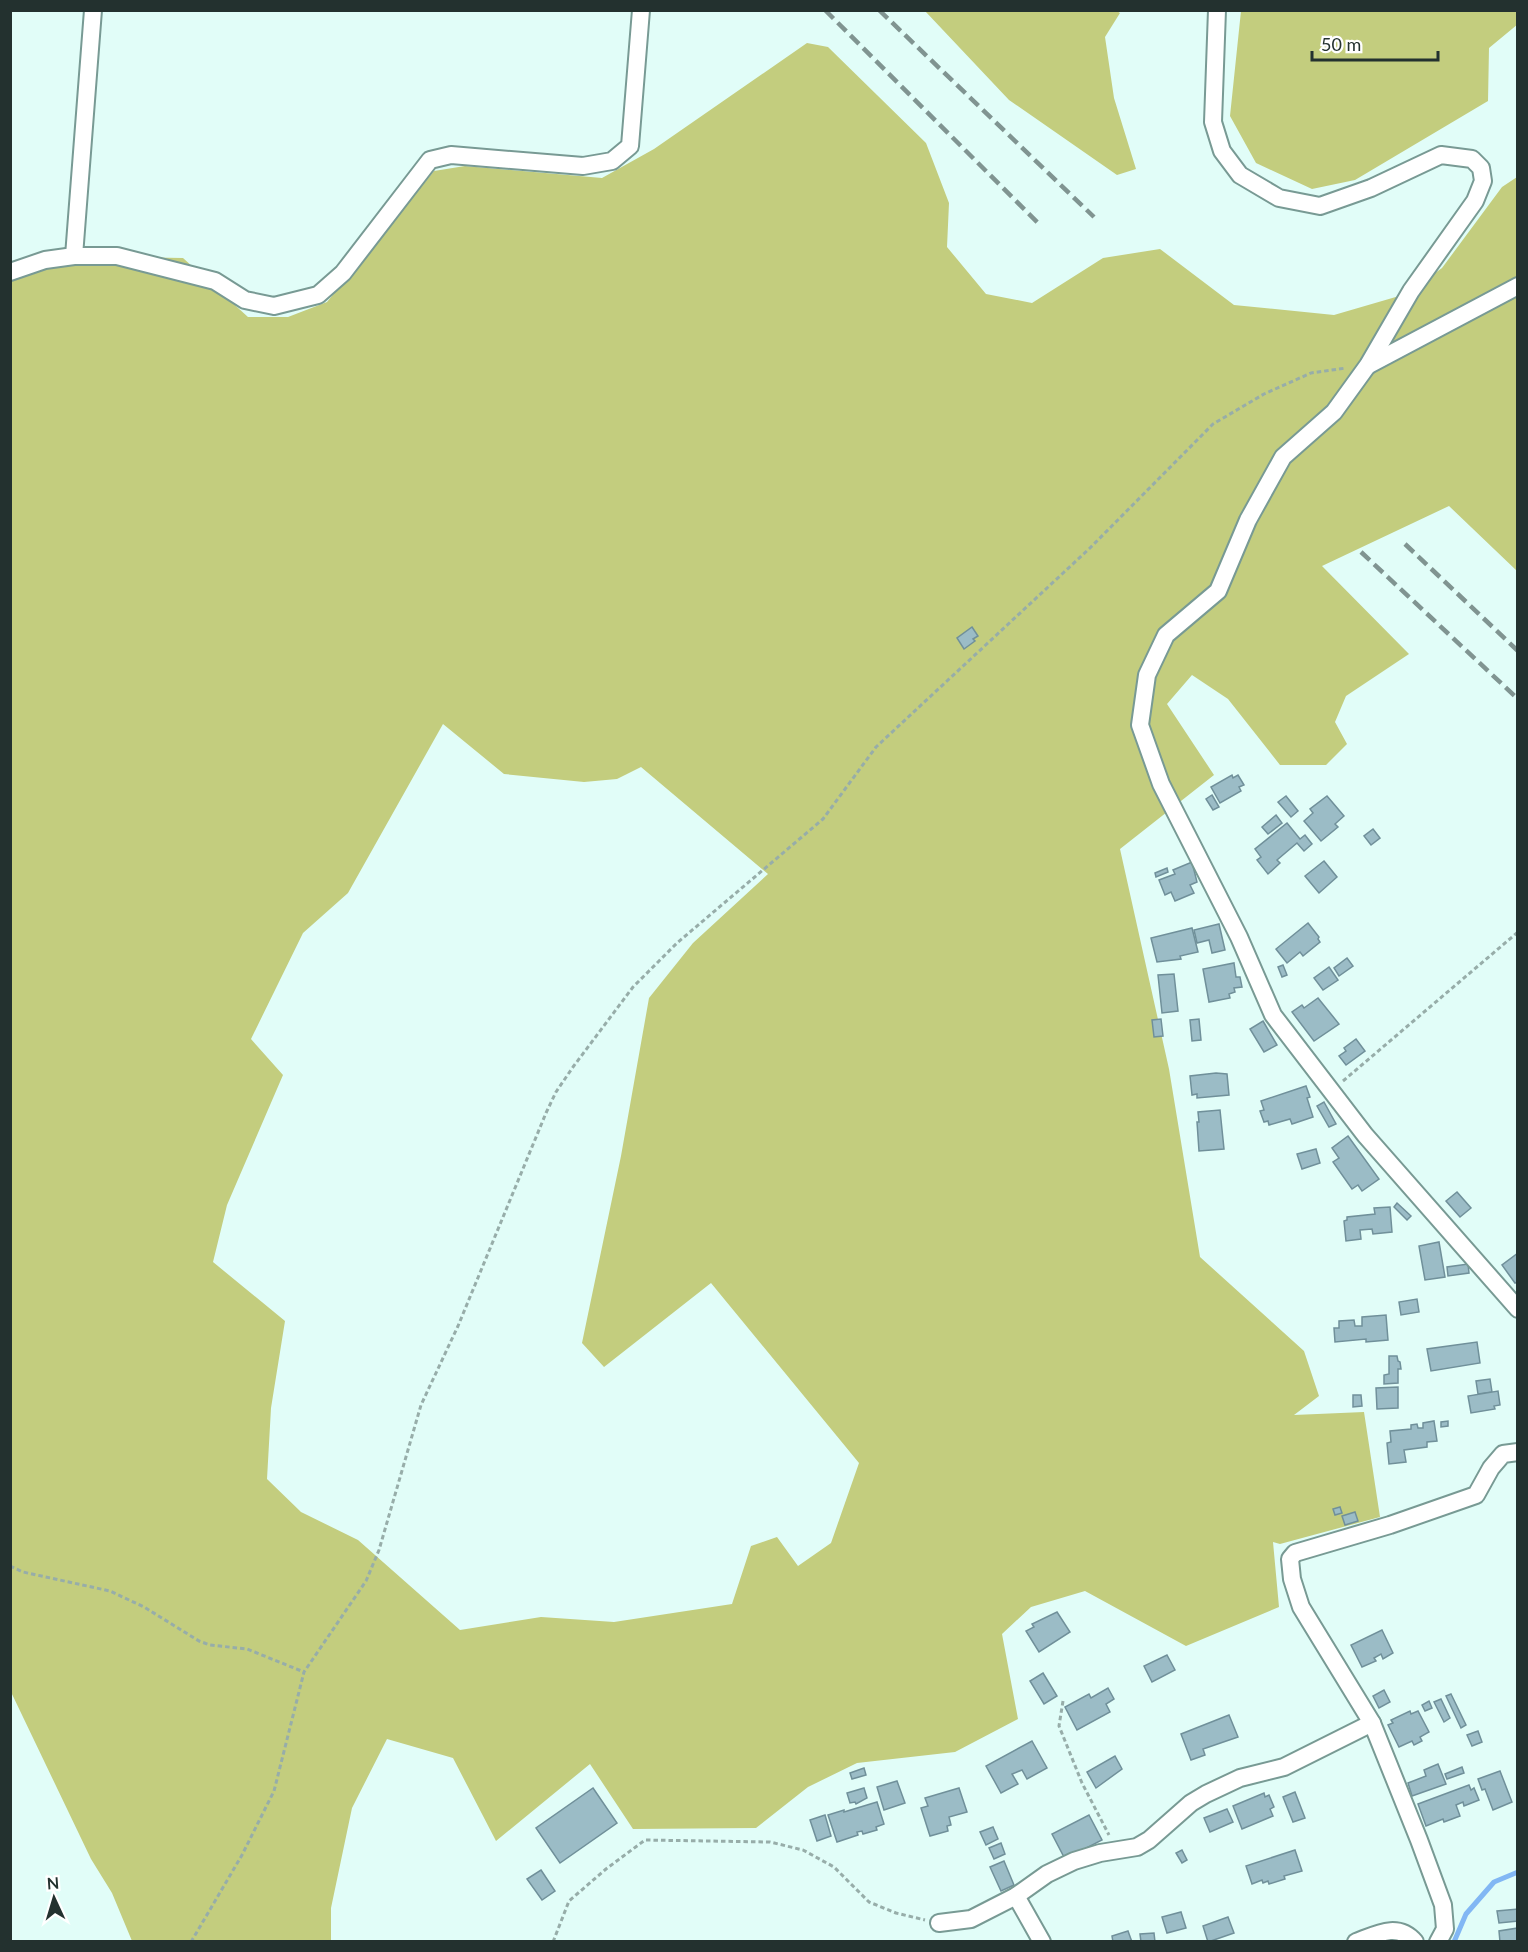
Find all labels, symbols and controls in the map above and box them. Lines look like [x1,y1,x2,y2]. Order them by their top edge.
scale bar [1312,24,1438,62]
text: 50 m [1321,33,1361,55]
north arrow [24,1868,84,1928]
text: N [46,1873,60,1892]

